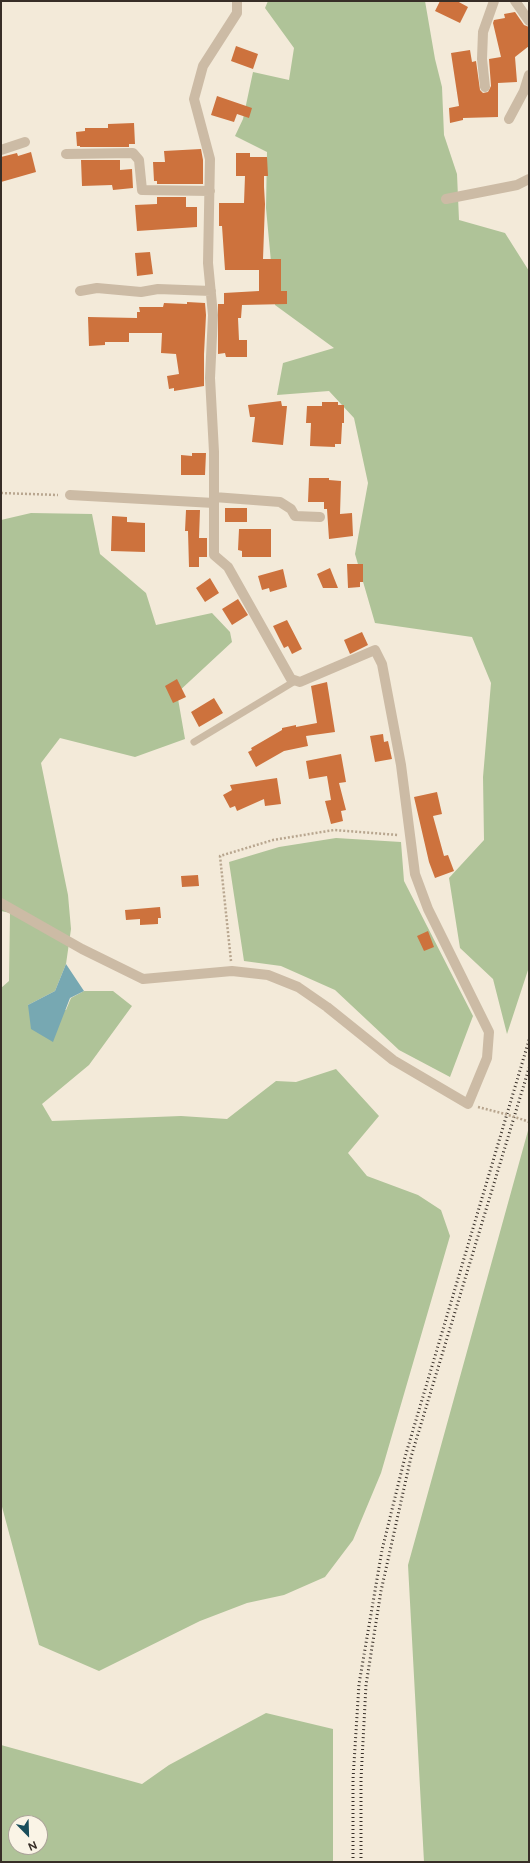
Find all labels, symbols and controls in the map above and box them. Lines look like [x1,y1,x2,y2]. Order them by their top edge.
north arrow [8,1815,48,1855]
text: N [26,1838,39,1853]

